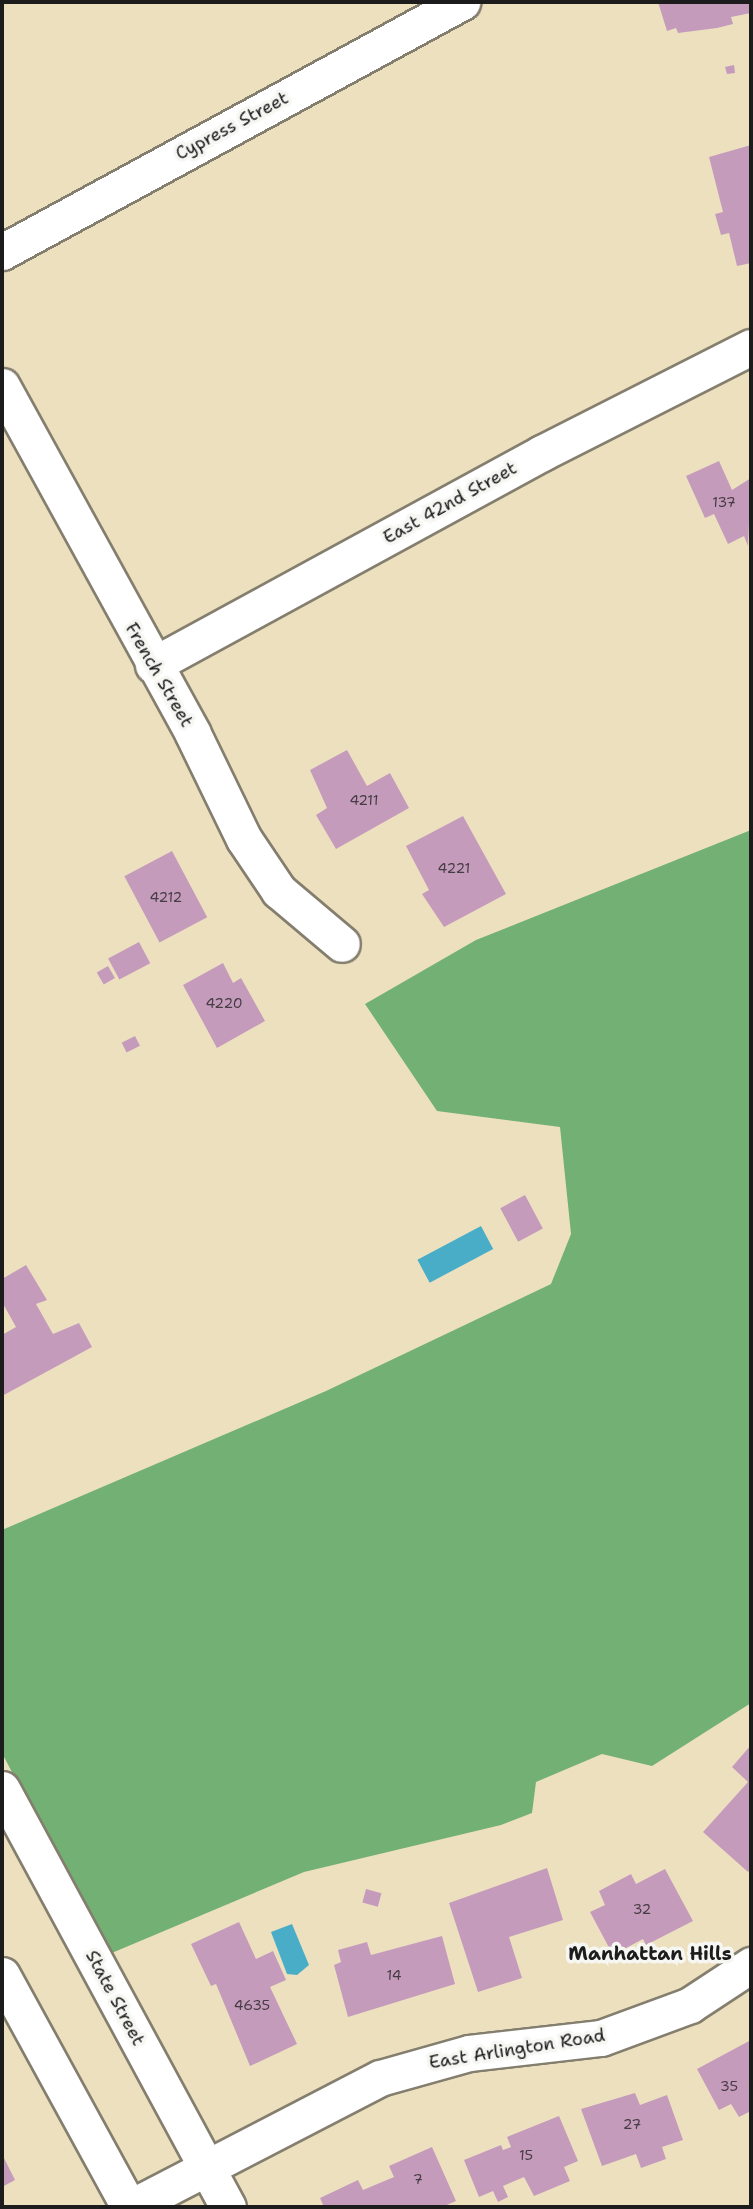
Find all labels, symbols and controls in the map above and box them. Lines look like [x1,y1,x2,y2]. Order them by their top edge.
street label: Cypress Street [172,87,292,165]
street label: East 42nd Street [379,457,521,549]
house number: 137 [712,494,736,510]
street label: French Street [120,619,198,731]
house number: 4211 [349,792,379,808]
house number: 4221 [438,860,470,876]
house number: 4212 [150,889,182,905]
house number: 4220 [205,995,243,1011]
house number: 32 [633,1901,651,1917]
district label: Manhattan Hills [568,1943,732,1965]
street label: State Street [81,1947,149,2049]
house number: 14 [386,1967,402,1983]
house number: 4635 [234,1997,270,2013]
street label: East Arlington Road [427,2024,607,2074]
house number: 35 [720,2078,738,2094]
house number: 27 [623,2116,641,2132]
house number: 15 [519,2147,533,2163]
house number: 7 [413,2171,423,2187]

